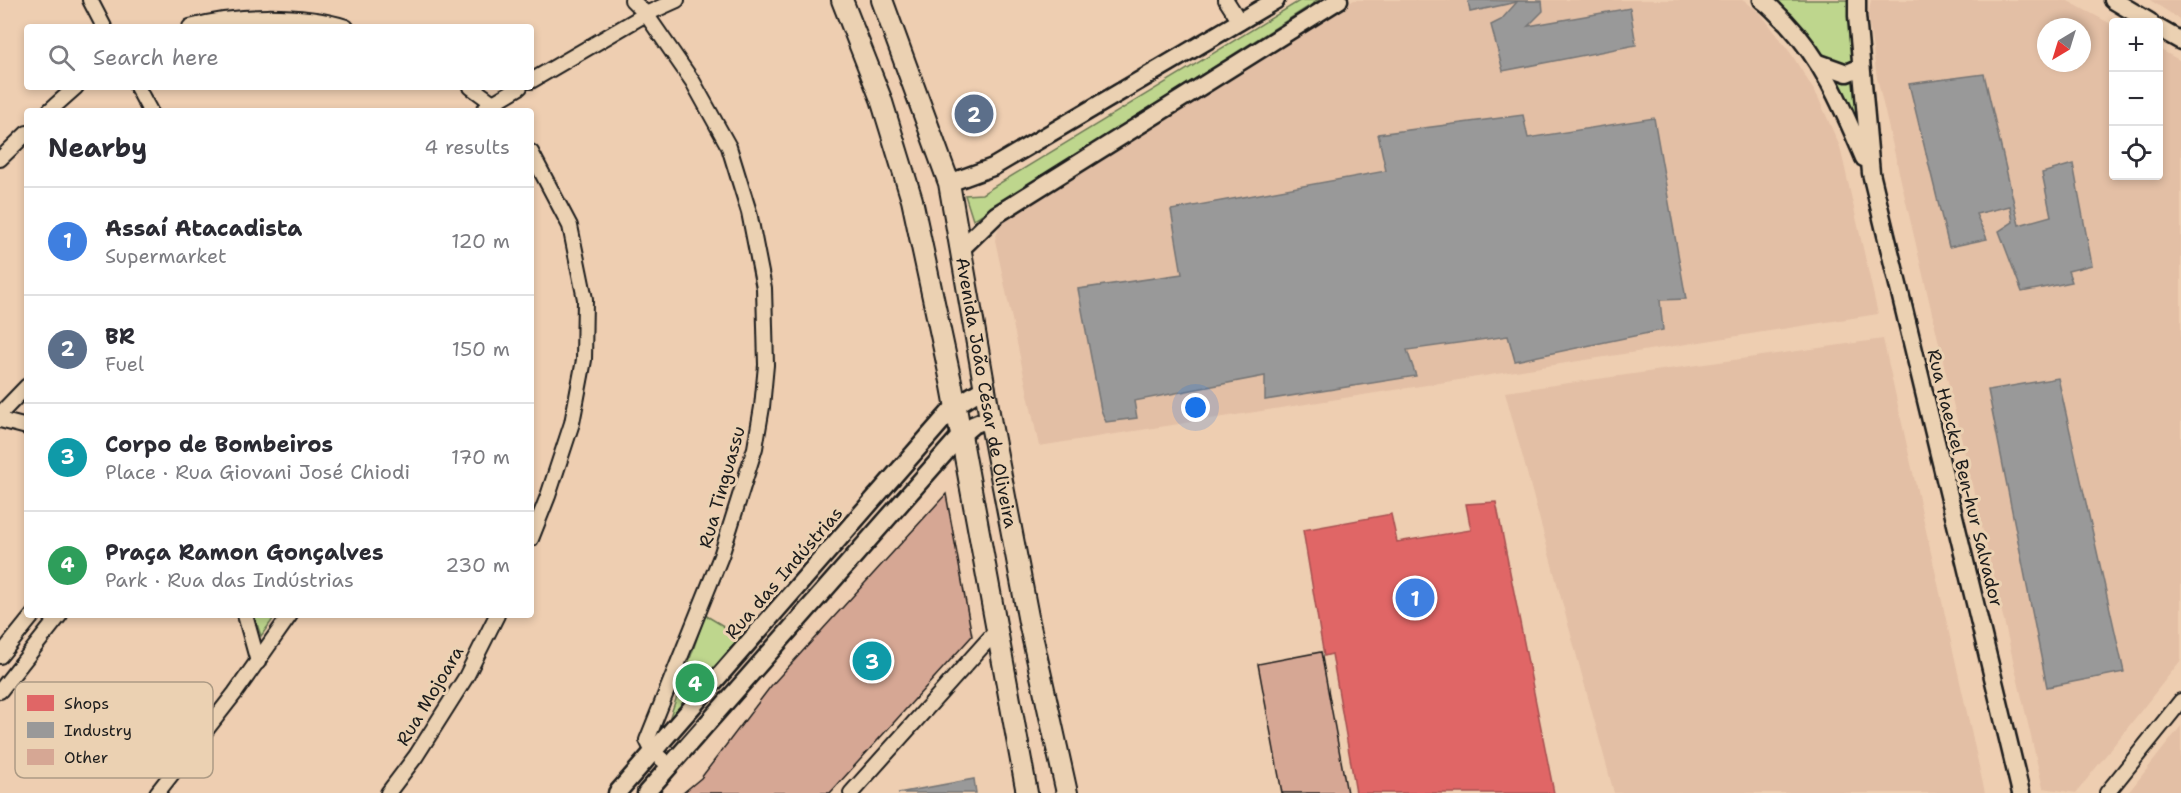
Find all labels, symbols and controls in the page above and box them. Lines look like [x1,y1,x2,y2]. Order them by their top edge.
north arrow [2037,18,2091,72]
map controls [2109,18,2163,180]
button: + [2109,18,2163,72]
search box [24,24,534,90]
icon: search [45,41,78,74]
text: Search here [93,43,219,72]
button: − [2109,72,2163,126]
pin: 2 [954,92,994,136]
button: locate [2109,126,2163,180]
text: Nearby [48,130,147,165]
text: 4 results [424,134,510,160]
text: Assaí Atacadista [105,214,302,243]
text: 1 [63,228,72,254]
text: 120 m [451,228,510,254]
text: Supermarket [105,243,227,269]
street label: Avenida João César de Oliveira [950,256,1023,530]
text: BR [105,322,135,351]
text: 2 [61,336,75,362]
text: 150 m [452,336,510,362]
street label: Rua Haeckel Ben-hur Salvador [1921,347,2009,609]
text: Fuel [105,351,144,377]
your location [1181,393,1210,422]
street label: Rua Tinguassu [693,423,751,551]
text: Corpo de Bombeiros [105,430,333,459]
text: 3 [61,444,75,470]
text: 170 m [451,444,510,470]
text: Place · Rua Giovani José Chiodi [105,459,410,485]
street label: Rua das Indústrias [720,502,848,644]
text: Praça Ramon Gonçalves [105,538,384,567]
text: 4 [61,552,75,578]
text: 230 m [445,552,510,578]
text: Park · Rua das Indústrias [105,567,354,593]
pin: 1 [1396,576,1434,620]
pin: 3 [852,638,892,684]
street label: Rua Mojoara [391,642,469,750]
pin: 4 [676,660,714,706]
legend [15,682,213,778]
text: Shops [64,693,109,714]
text: Industry [64,720,132,741]
text: Other [64,747,108,768]

